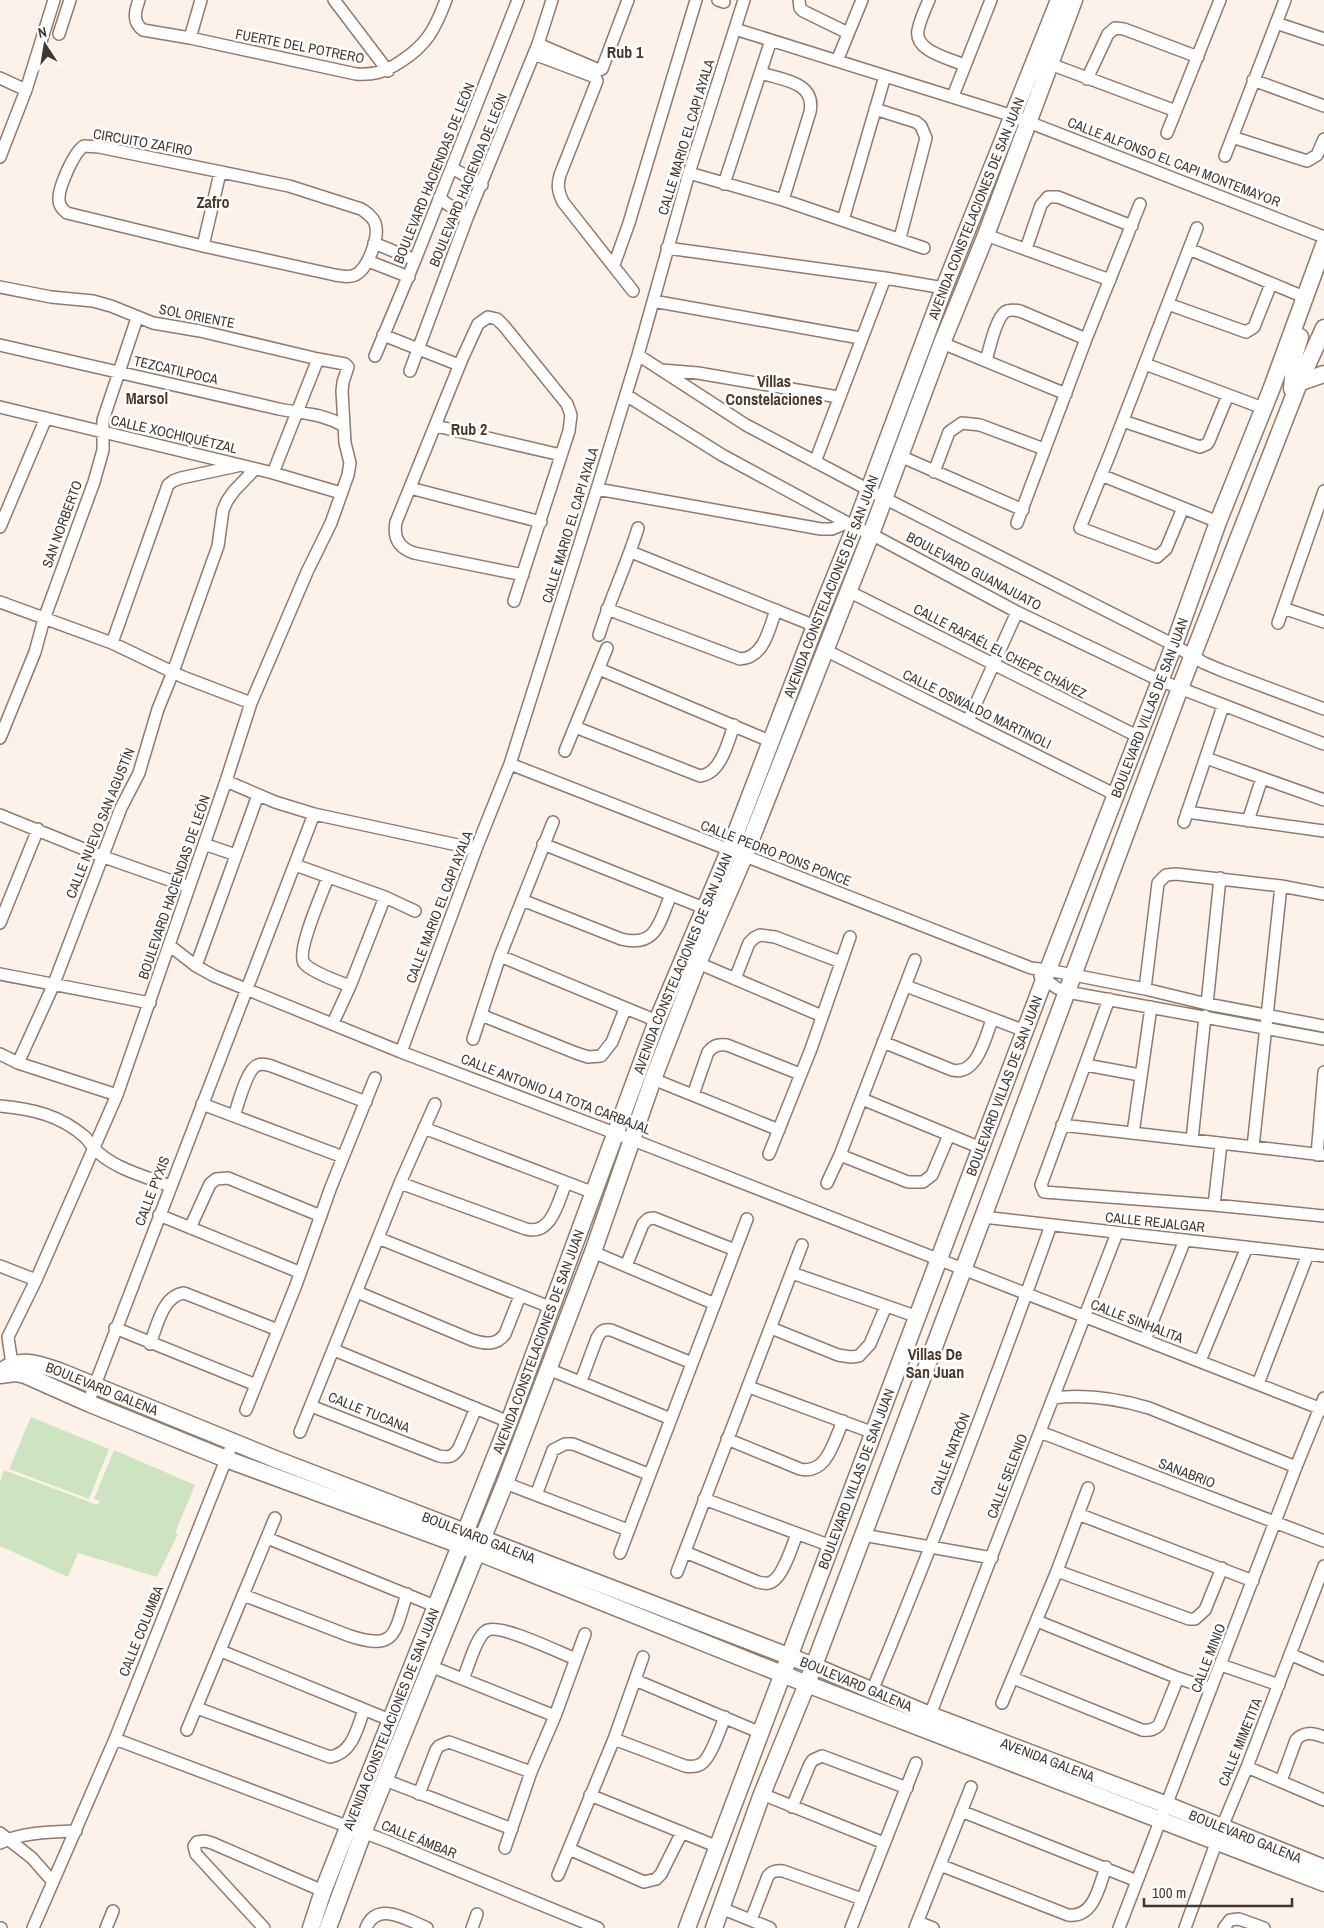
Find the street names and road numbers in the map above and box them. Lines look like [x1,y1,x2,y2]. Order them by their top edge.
street label: FUERTE DEL POTRERO [234,25,366,67]
street label: CALLE MARIO EL CAPI AYALA [654,57,718,217]
street label: BOULEVARD HACIENDAS DE LEÓN [389,80,479,266]
street label: BOULEVARD HACIENDA DE LEÓN [425,91,511,269]
street label: AVENIDA CONSTELACIONES DE SAN JUAN [924,95,1028,323]
street label: CALLE ALFONSO EL CAPI MONTEMAYOR [1065,113,1283,211]
street label: CIRCUITO ZAFIRO [92,124,194,160]
street label: SOL ORIENTE [158,300,236,332]
street label: TEZCATILPOCA [132,352,220,389]
street label: CALLE XOCHIQUÉTZAL [109,411,239,457]
street label: CALLE MARIO EL CAPI AYALA [538,445,602,605]
street label: AVENIDA CONSTELACIONES DE SAN JUAN [779,473,882,701]
street label: SAN NORBERTO [38,478,86,570]
street label: BOULEVARD GUANAJUATO [903,528,1045,614]
street label: CALLE RAFAÉL EL CHEPE CHÁVEZ [911,599,1089,703]
street label: BOULEVARD VILLAS DE SAN JUAN [1107,615,1192,800]
street label: CALLE OSWALDO MARTINOLI [900,665,1054,753]
street label: CALLE NUEVO SAN AGUSTÍN [62,745,138,901]
street label: BOULEVARD HACIENDAS DE LEÓN [134,792,214,982]
street label: CALLE PEDRO PONS PONCE [698,816,854,890]
street label: CALLE MARIO EL CAPI AYALA [402,828,477,986]
street label: AVENIDA CONSTELACIONES DE SAN JUAN [629,850,736,1077]
street label: BOULEVARD VILLAS DE SAN JUAN [962,993,1046,1179]
street label: CALLE ANTONIO LA TOTA CARBAJAL [458,1049,654,1139]
street label: CALLE PYXIS [130,1153,174,1228]
street label: CALLE REJALGAR [1104,1208,1206,1236]
street label: AVENIDA CONSTELACIONES DE SAN JUAN [488,1227,588,1457]
street label: CALLE SINHALITA [1088,1295,1186,1347]
street label: BOULEVARD GALENA [43,1358,161,1420]
street label: BOULEVARD VILLAS DE SAN JUAN [814,1386,898,1572]
street label: CALLE TUCANA [325,1387,413,1437]
street label: CALLE NATRÓN [926,1410,974,1498]
street label: CALLE SELENIO [983,1431,1031,1521]
street label: SANABRIO [1156,1454,1218,1492]
street label: BOULEVARD GALENA [420,1507,538,1567]
street label: CALLE COLUMBA [115,1583,168,1679]
street label: AVENIDA CONSTELACIONES DE SAN JUAN [339,1605,443,1834]
street label: CALLE MINIO [1187,1621,1229,1695]
street label: BOULEVARD GALENA [798,1653,915,1716]
street label: CALLE MIMETITA [1214,1695,1266,1789]
street label: AVENIDA GALENA [997,1733,1097,1786]
street label: BOULEVARD GALENA [1186,1806,1305,1867]
street label: CALLE ÁMBAR [379,1816,459,1862]

